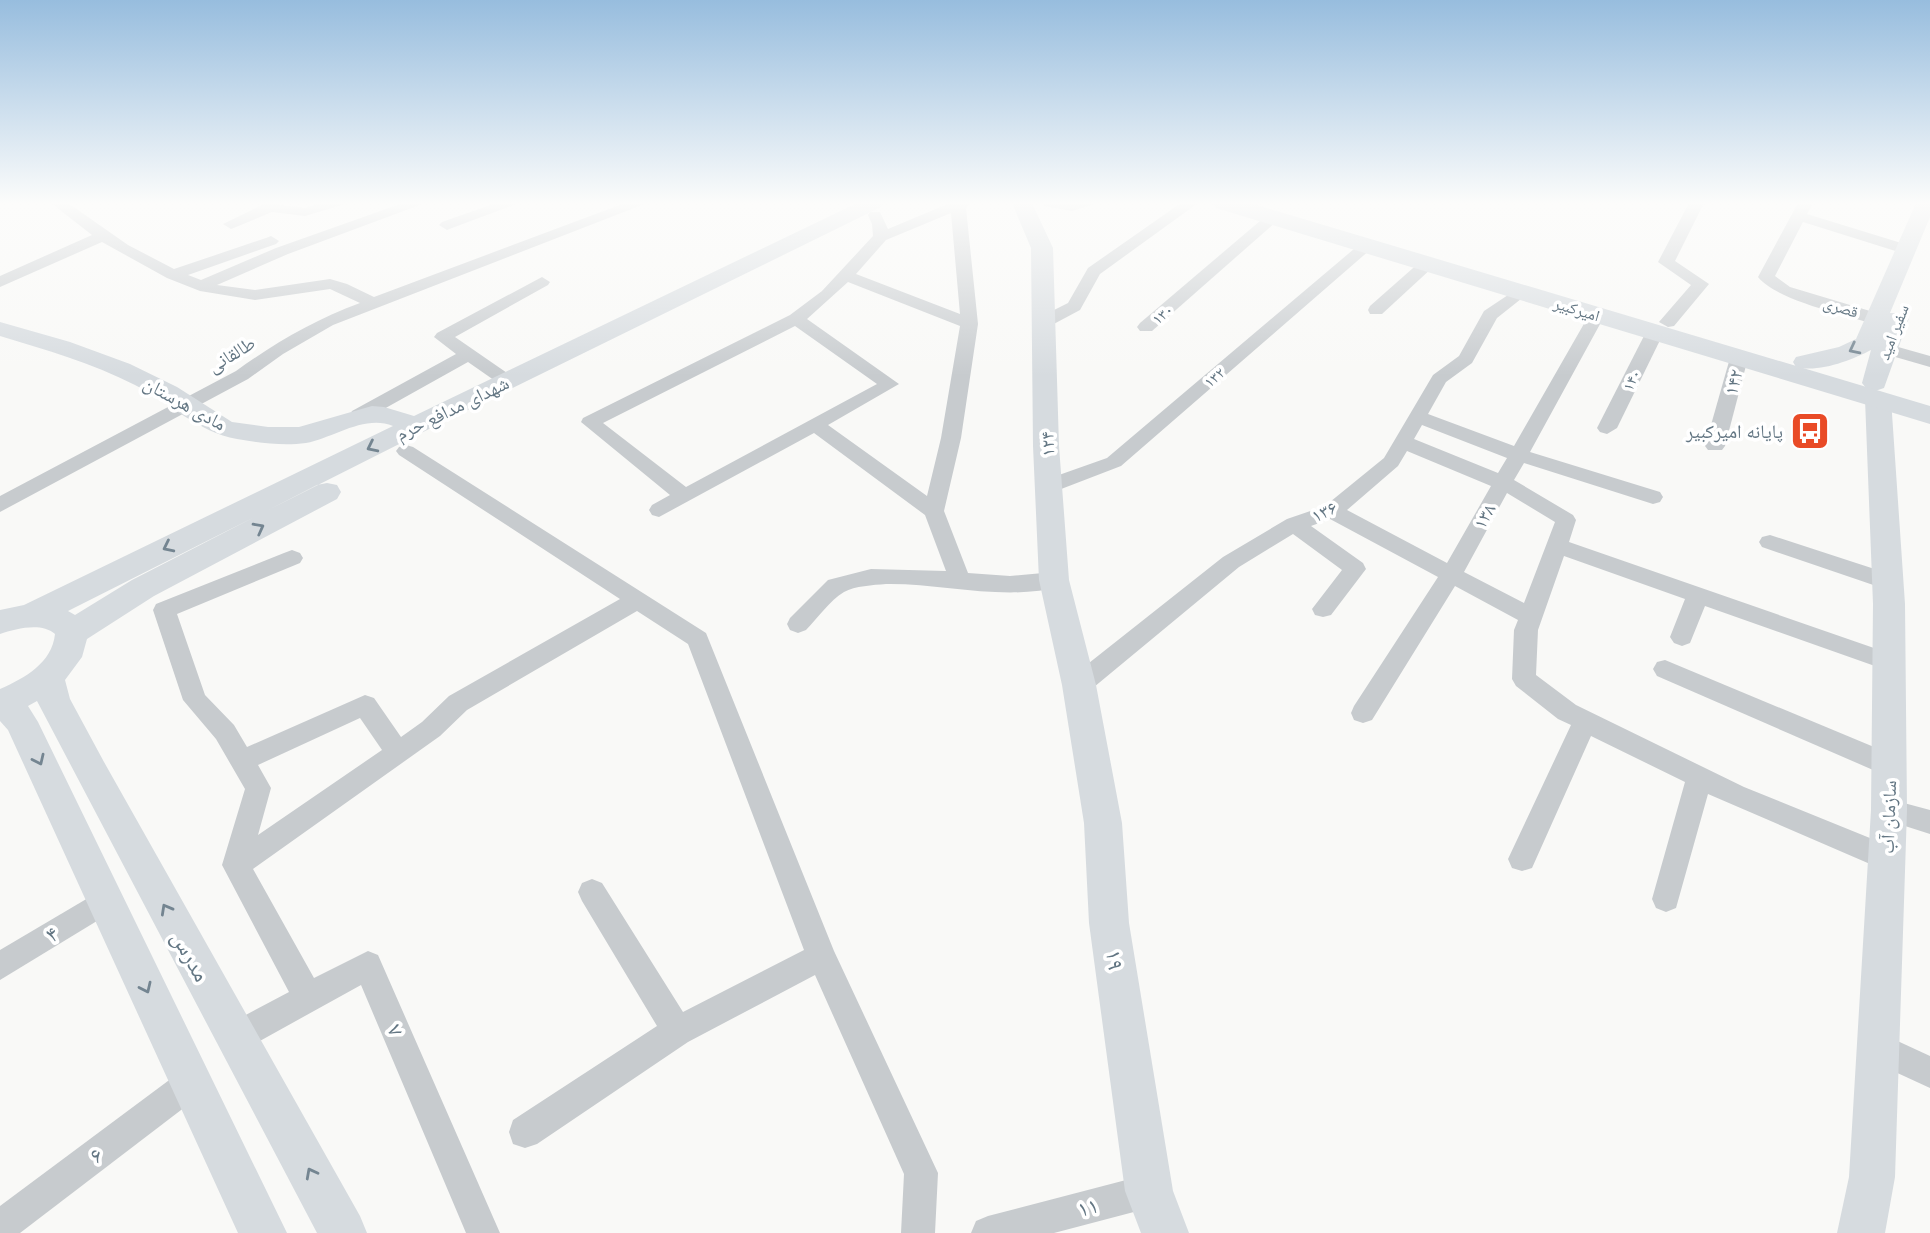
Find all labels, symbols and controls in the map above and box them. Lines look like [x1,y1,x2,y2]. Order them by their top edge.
street label: امیرکبیر [1550,293,1602,326]
street label: قصری [1821,293,1861,323]
street label: ۱۳۰ [1148,300,1177,329]
street label: سفیر امید [1874,302,1914,363]
street label: طالقانی [204,332,259,378]
one-way arrow [1848,341,1861,355]
street label: ۱۳۲ [1200,363,1229,392]
street label: ۱۴۰ [1618,366,1646,395]
street label: ۱۴۲ [1720,367,1748,397]
street label: مادی هرستان [140,372,229,435]
street label: شهدای مدافع حرم [392,372,513,448]
bus stop icon: پایانه امیرکبیر [1789,410,1831,452]
place label: پایانه امیرکبیر [1685,421,1783,443]
street label: ۱۲۴ [1037,431,1059,457]
one-way arrow [367,438,379,452]
street label: ۱۳۶ [1308,496,1341,527]
street label: ۱۳۸ [1469,500,1501,533]
one-way arrow [252,522,264,536]
one-way arrow [163,539,175,553]
one-way arrow [31,753,45,765]
street label: سازمان آب [1877,780,1901,854]
one-way arrow [161,904,174,916]
street label: ۴ [41,920,64,949]
street label: مدرس [165,926,215,987]
street label: ۱۹ [1099,948,1129,972]
one-way arrow [138,981,152,993]
street label: ۷ [380,1020,410,1041]
street label: ۶ [84,1142,109,1170]
one-way arrow [306,1168,319,1180]
street label: ۱۱ [1075,1192,1102,1224]

